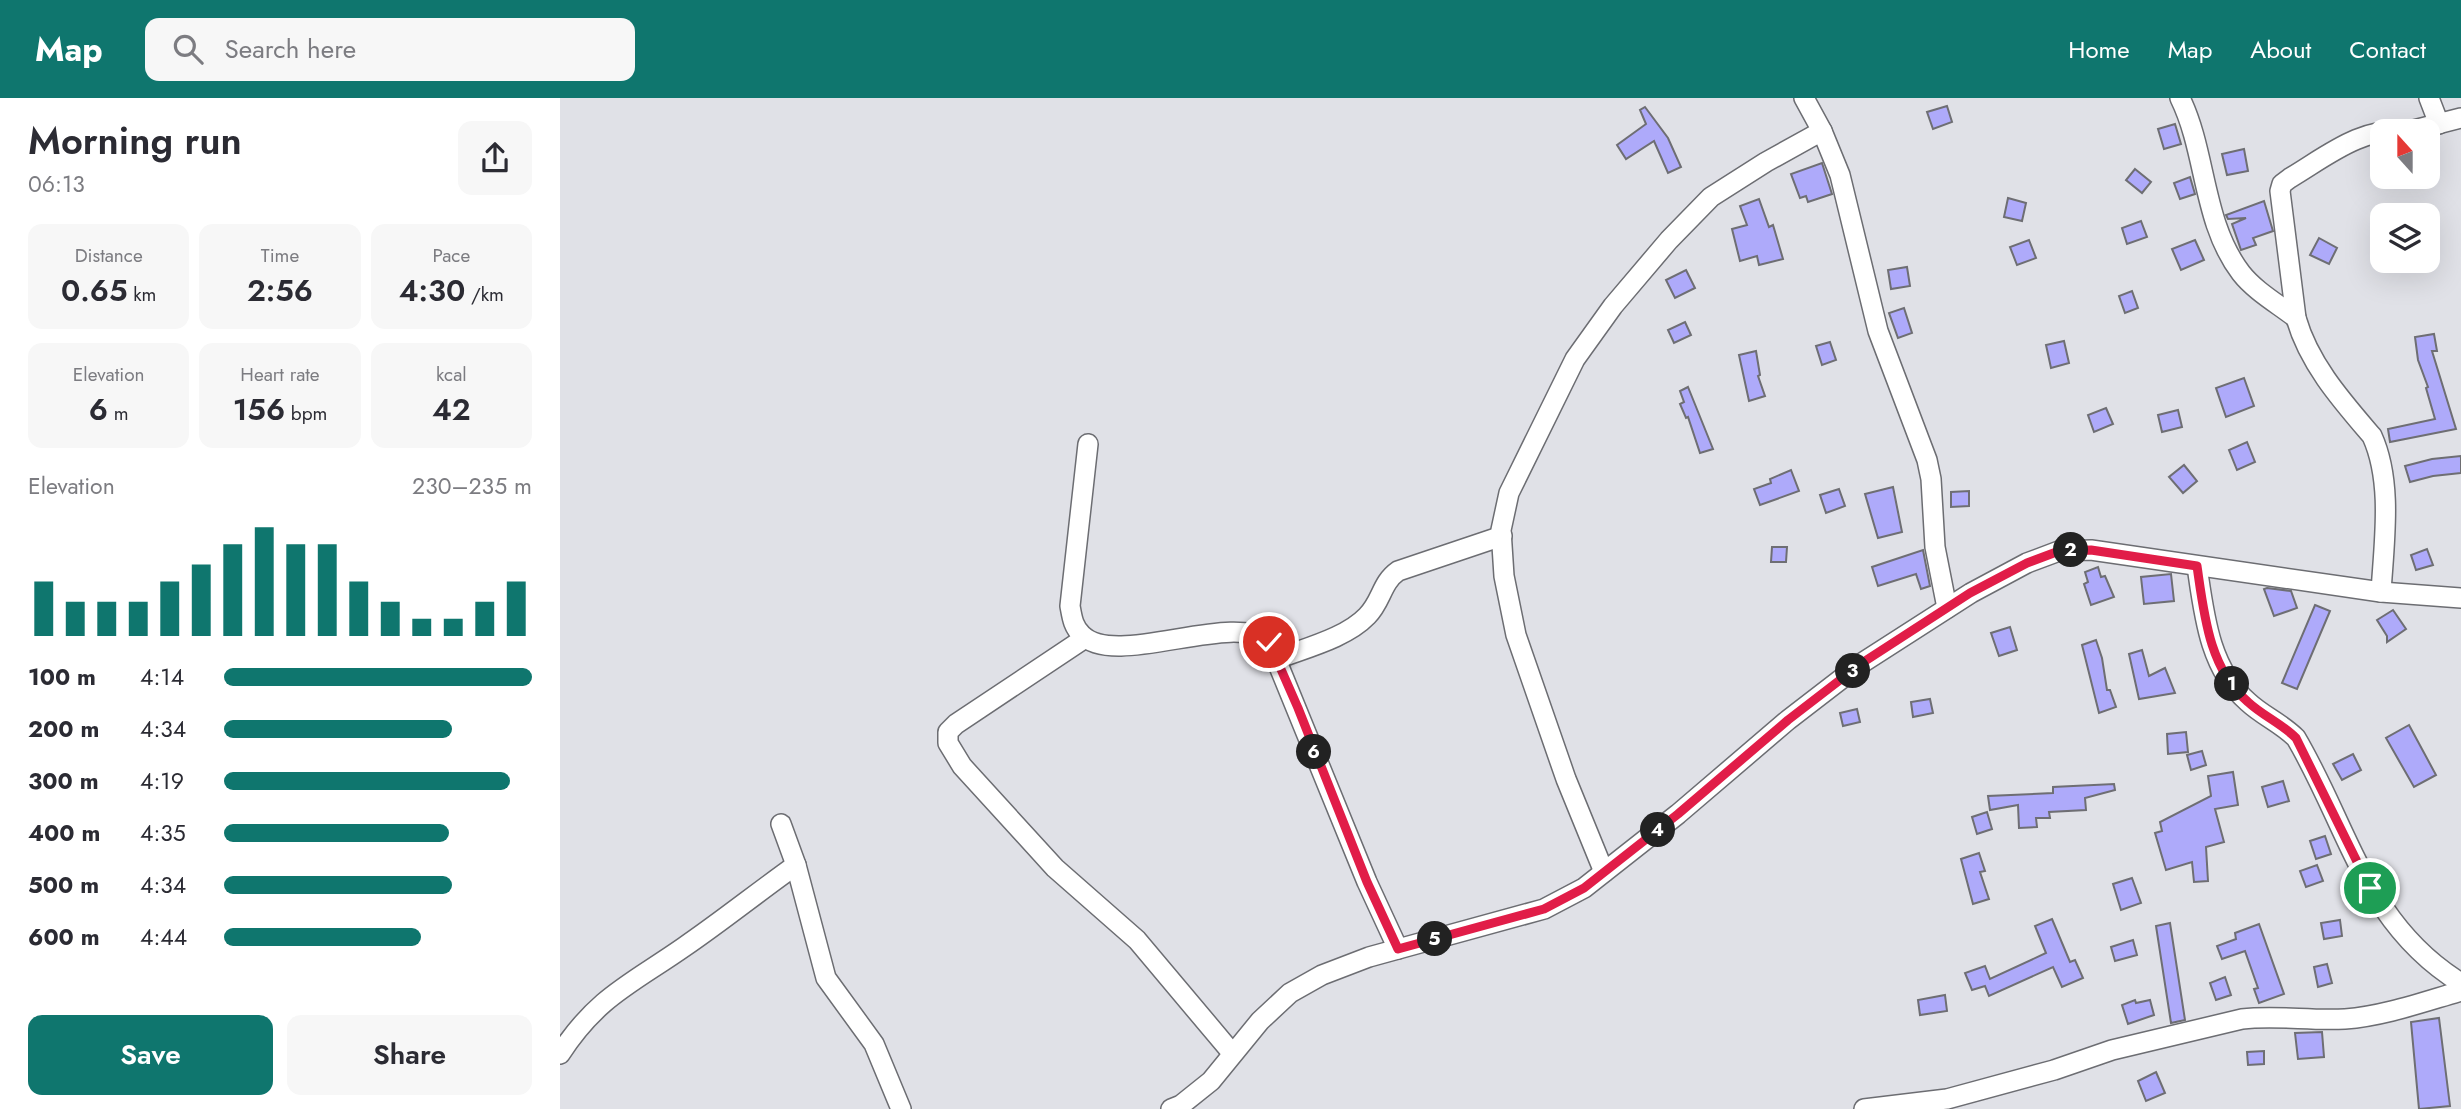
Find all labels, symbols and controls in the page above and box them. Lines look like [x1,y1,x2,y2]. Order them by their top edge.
search box [145,18,635,81]
text: Map [35,26,103,73]
icon: search [169,30,207,68]
text: Search here [225,30,356,68]
text: Home [2068,32,2130,67]
text: Map [2168,32,2212,67]
text: About [2250,32,2311,67]
text: Contact [2349,32,2426,67]
text: Morning run [28,113,242,168]
north arrow [2370,119,2440,189]
map controls [2370,119,2440,273]
button: share [458,121,532,195]
text: 06:13 [28,167,85,201]
button: layers [2370,203,2440,273]
text: Distance [75,242,143,269]
text: Time [261,242,299,269]
text: Pace [432,242,470,269]
text: 0.65 [61,269,127,312]
text: 2:56 [247,269,313,312]
text: 4:30 [399,269,465,312]
text: km [127,281,156,308]
text: /km [465,281,504,308]
text: Elevation [73,361,145,388]
text: Heart rate [240,361,320,388]
text: kcal [436,361,467,388]
text: 6 [89,388,108,431]
text: 156 [233,388,285,431]
text: 42 [432,388,471,431]
text: m [108,400,129,427]
text: bpm [285,400,327,427]
text: Elevation [28,469,115,503]
text: 230–235 m [412,469,532,503]
pin: 2 [2054,532,2088,568]
text: 2 [2064,536,2077,563]
pin [1239,612,1299,672]
icon: check [1250,623,1288,661]
pin: 3 [1836,654,1870,688]
text: 3 [1847,657,1858,684]
text: 100 m [28,660,96,694]
text: 4:14 [140,660,184,694]
pin: 1 [2214,666,2250,702]
text: 1 [2227,670,2236,697]
text: 200 m [28,712,99,746]
text: 4:34 [140,712,186,746]
pin: 6 [1296,734,1332,770]
text: 6 [1307,738,1320,765]
text: 300 m [28,764,99,798]
text: 4:19 [140,764,184,798]
pin: 4 [1640,812,1676,848]
text: 400 m [28,816,100,850]
text: 4:35 [140,816,186,850]
text: 4 [1651,816,1664,843]
pin [2340,858,2400,918]
text: 500 m [28,868,99,902]
text: 4:34 [140,868,186,902]
icon: arrive [2351,869,2389,907]
text: 600 m [28,920,100,954]
text: 4:44 [140,920,187,954]
pin: 5 [1418,922,1452,956]
text: 5 [1428,925,1441,952]
button: Save [28,1015,273,1095]
button: Share [287,1015,532,1095]

